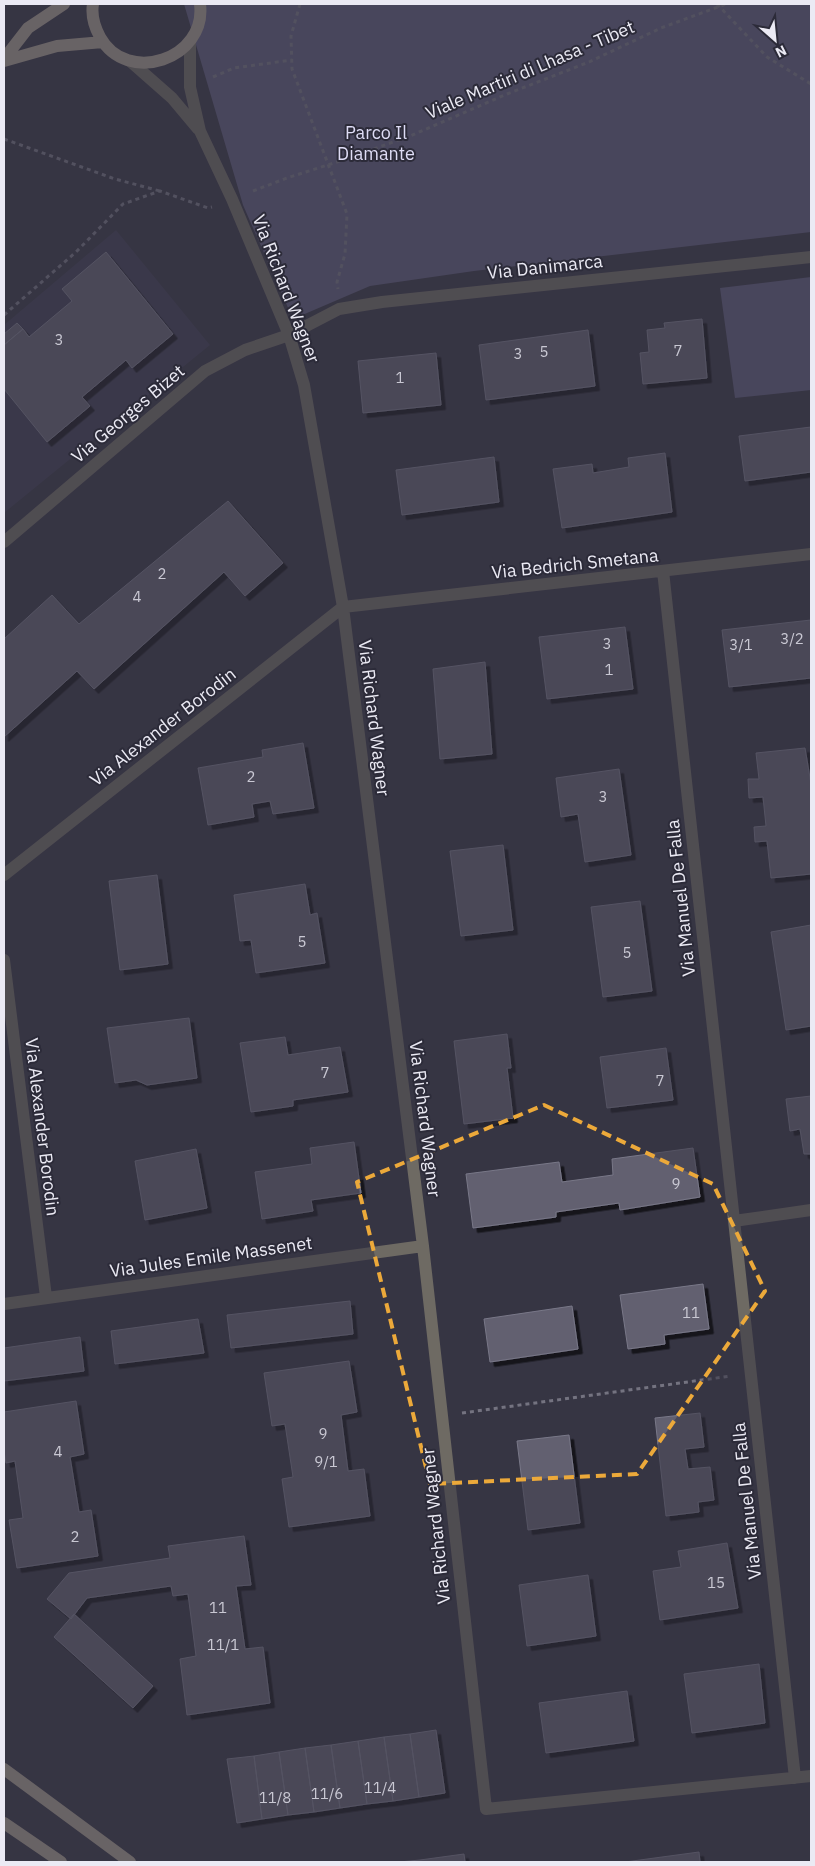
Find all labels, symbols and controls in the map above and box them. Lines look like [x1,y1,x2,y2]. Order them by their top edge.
street label: Viale Martiri di Lhasa - Tibet [422,15,638,124]
north arrow [750,15,800,65]
text: N [772,41,790,62]
park label: Parco Il Diamante [337,121,415,165]
street label: Via Richard Wagner [248,211,325,367]
street label: Via Danimarca [486,249,604,284]
house number: 3 [54,330,64,349]
house number: 7 [673,341,683,360]
house number: 5 [539,342,549,361]
house number: 3 [513,344,523,363]
street label: Via Georges Bizet [66,360,189,468]
house number: 1 [395,368,405,387]
street label: Via Bedrich Smetana [490,543,660,584]
house number: 2 [157,564,167,583]
house number: 4 [132,587,142,606]
house number: 3/2 [780,629,804,648]
house number: 3 [602,634,612,653]
house number: 3/1 [729,635,753,654]
street label: Via Richard Wagner [354,639,396,798]
house number: 1 [604,660,614,679]
street label: Via Alexander Borodin [85,662,240,791]
house number: 2 [246,767,256,786]
house number: 3 [598,787,608,806]
street label: Via Manuel De Falla [661,818,700,978]
house number: 5 [297,932,307,951]
house number: 5 [622,943,632,962]
street label: Via Alexander Borodin [20,1037,65,1217]
street label: Via Richard Wagner [405,1040,447,1199]
house number: 7 [320,1063,330,1082]
house number: 7 [655,1071,665,1090]
house number: 9 [671,1174,681,1193]
street label: Via Jules Emile Massenet [108,1231,314,1282]
house number: 11 [682,1303,700,1322]
street label: Via Manuel De Falla [727,1421,766,1581]
house number: 9 [318,1424,328,1443]
house number: 4 [53,1442,63,1461]
street label: Via Richard Wagner [416,1446,455,1605]
house number: 9/1 [314,1452,338,1471]
house number: 2 [70,1527,80,1546]
house number: 15 [707,1573,725,1592]
house number: 11 [209,1598,227,1617]
house number: 11/1 [207,1635,239,1654]
house number: 11/4 [364,1778,396,1797]
house number: 11/6 [311,1784,343,1803]
house number: 11/8 [259,1788,291,1807]

